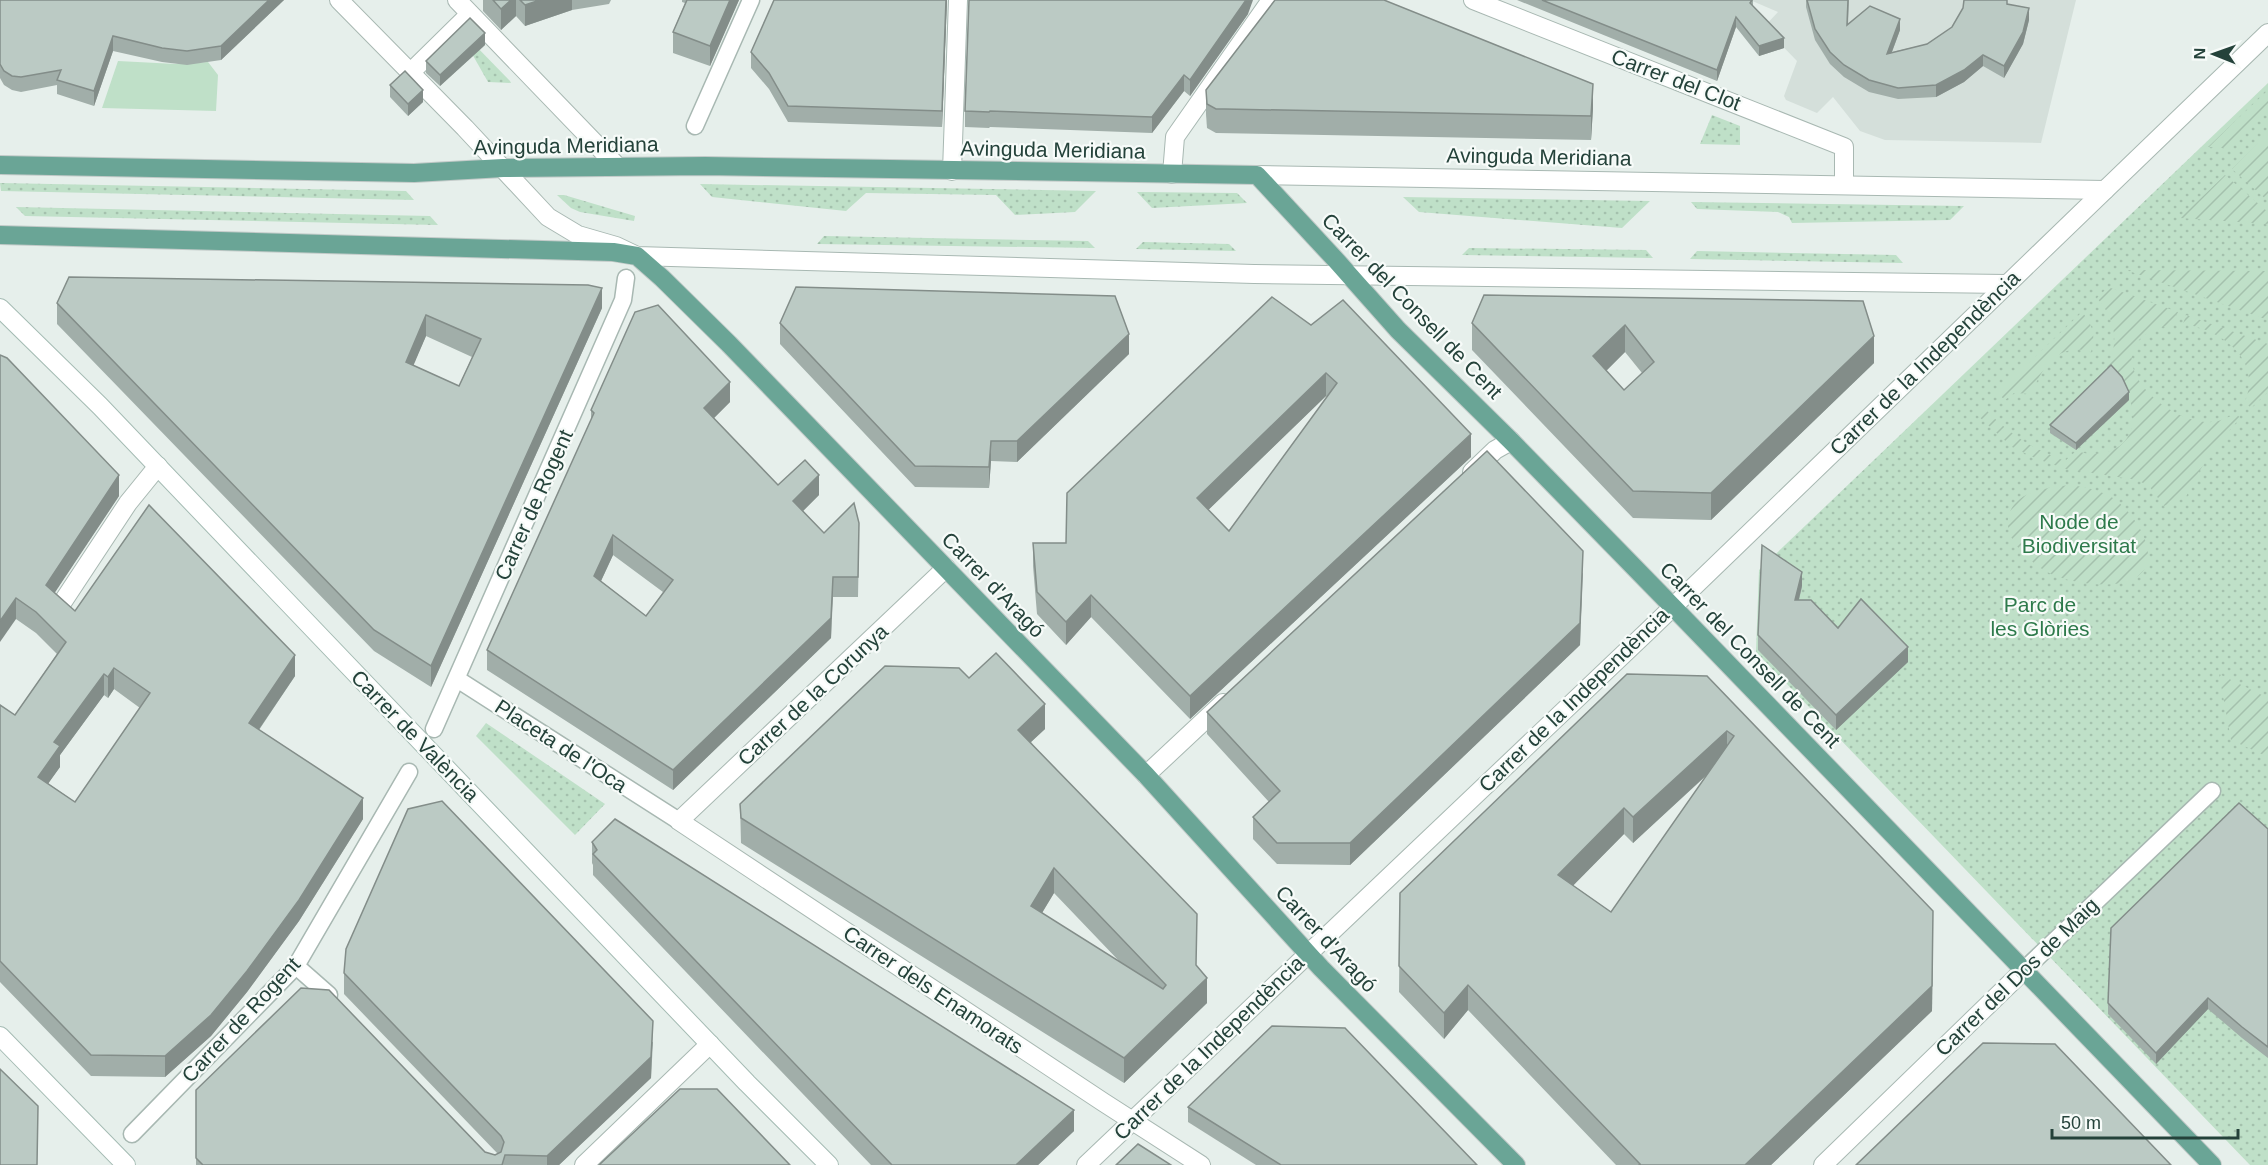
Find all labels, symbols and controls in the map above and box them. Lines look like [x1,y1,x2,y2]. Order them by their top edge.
north arrow [2184,24,2244,84]
street label: Carrer del Clot [1608,44,1744,115]
text: N [2191,48,2208,60]
street label: Avinguda Meridiana [473,132,659,159]
street label: Avinguda Meridiana [960,136,1146,163]
street label: Avinguda Meridiana [1446,143,1632,170]
street label: Carrer del Consell de Cent [1318,208,1507,403]
street label: Carrer de la Independència [1825,266,2024,459]
street label: Carrer de Rogent [490,426,577,584]
park label: Node de Biodiversitat [2022,510,2136,557]
street label: Carrer d'Aragó [937,527,1049,642]
street label: Carrer del Consell de Cent [1656,557,1845,752]
park label: Parc de les Glòries [1990,593,2090,640]
street label: Carrer de la Independència [1474,603,1673,796]
street label: Carrer de la Corunya [733,619,892,770]
street label: Carrer de València [347,665,484,806]
street label: Placeta de l'Oca [491,694,632,797]
street label: Carrer d'Aragó [1271,881,1382,997]
street label: Carrer del Dos de Maig [1931,893,2103,1060]
street label: Carrer dels Enamorats [839,921,1027,1058]
street label: Carrer de la Independència [1109,951,1308,1144]
street label: Carrer de Rogent [177,952,304,1087]
scale bar [2052,1102,2238,1140]
text: 50 m [2061,1113,2101,1133]

